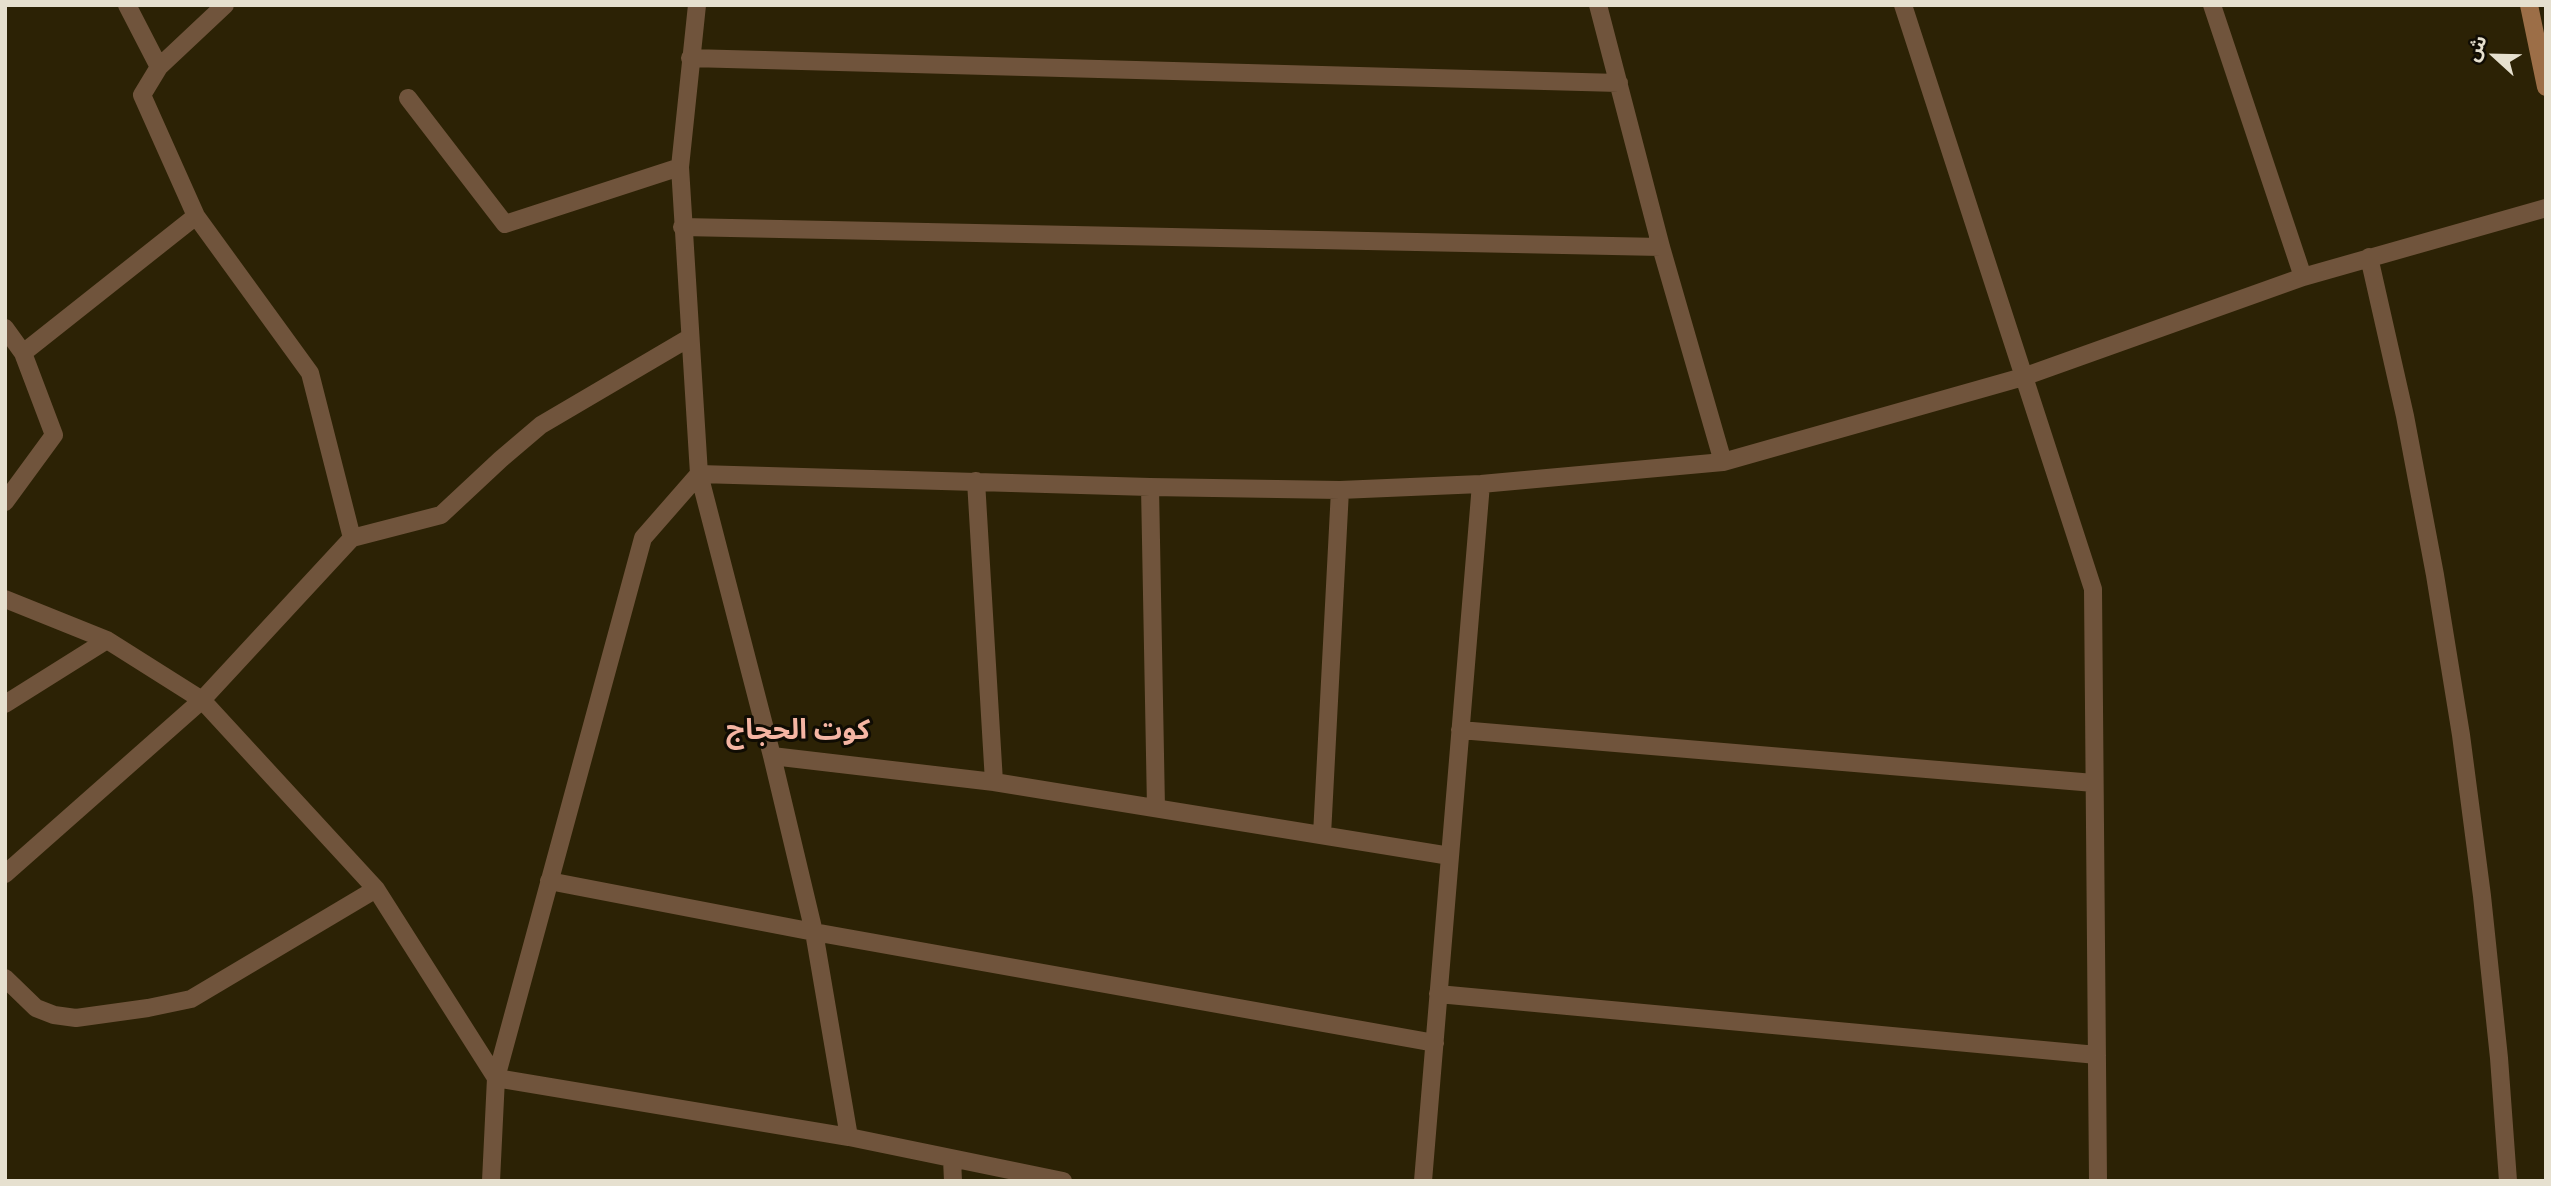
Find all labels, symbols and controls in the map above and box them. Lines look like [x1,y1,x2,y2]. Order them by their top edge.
north arrow [2460,21,2530,91]
text: ش [2460,32,2491,64]
district label: كوت الحجاج [726,713,870,747]

